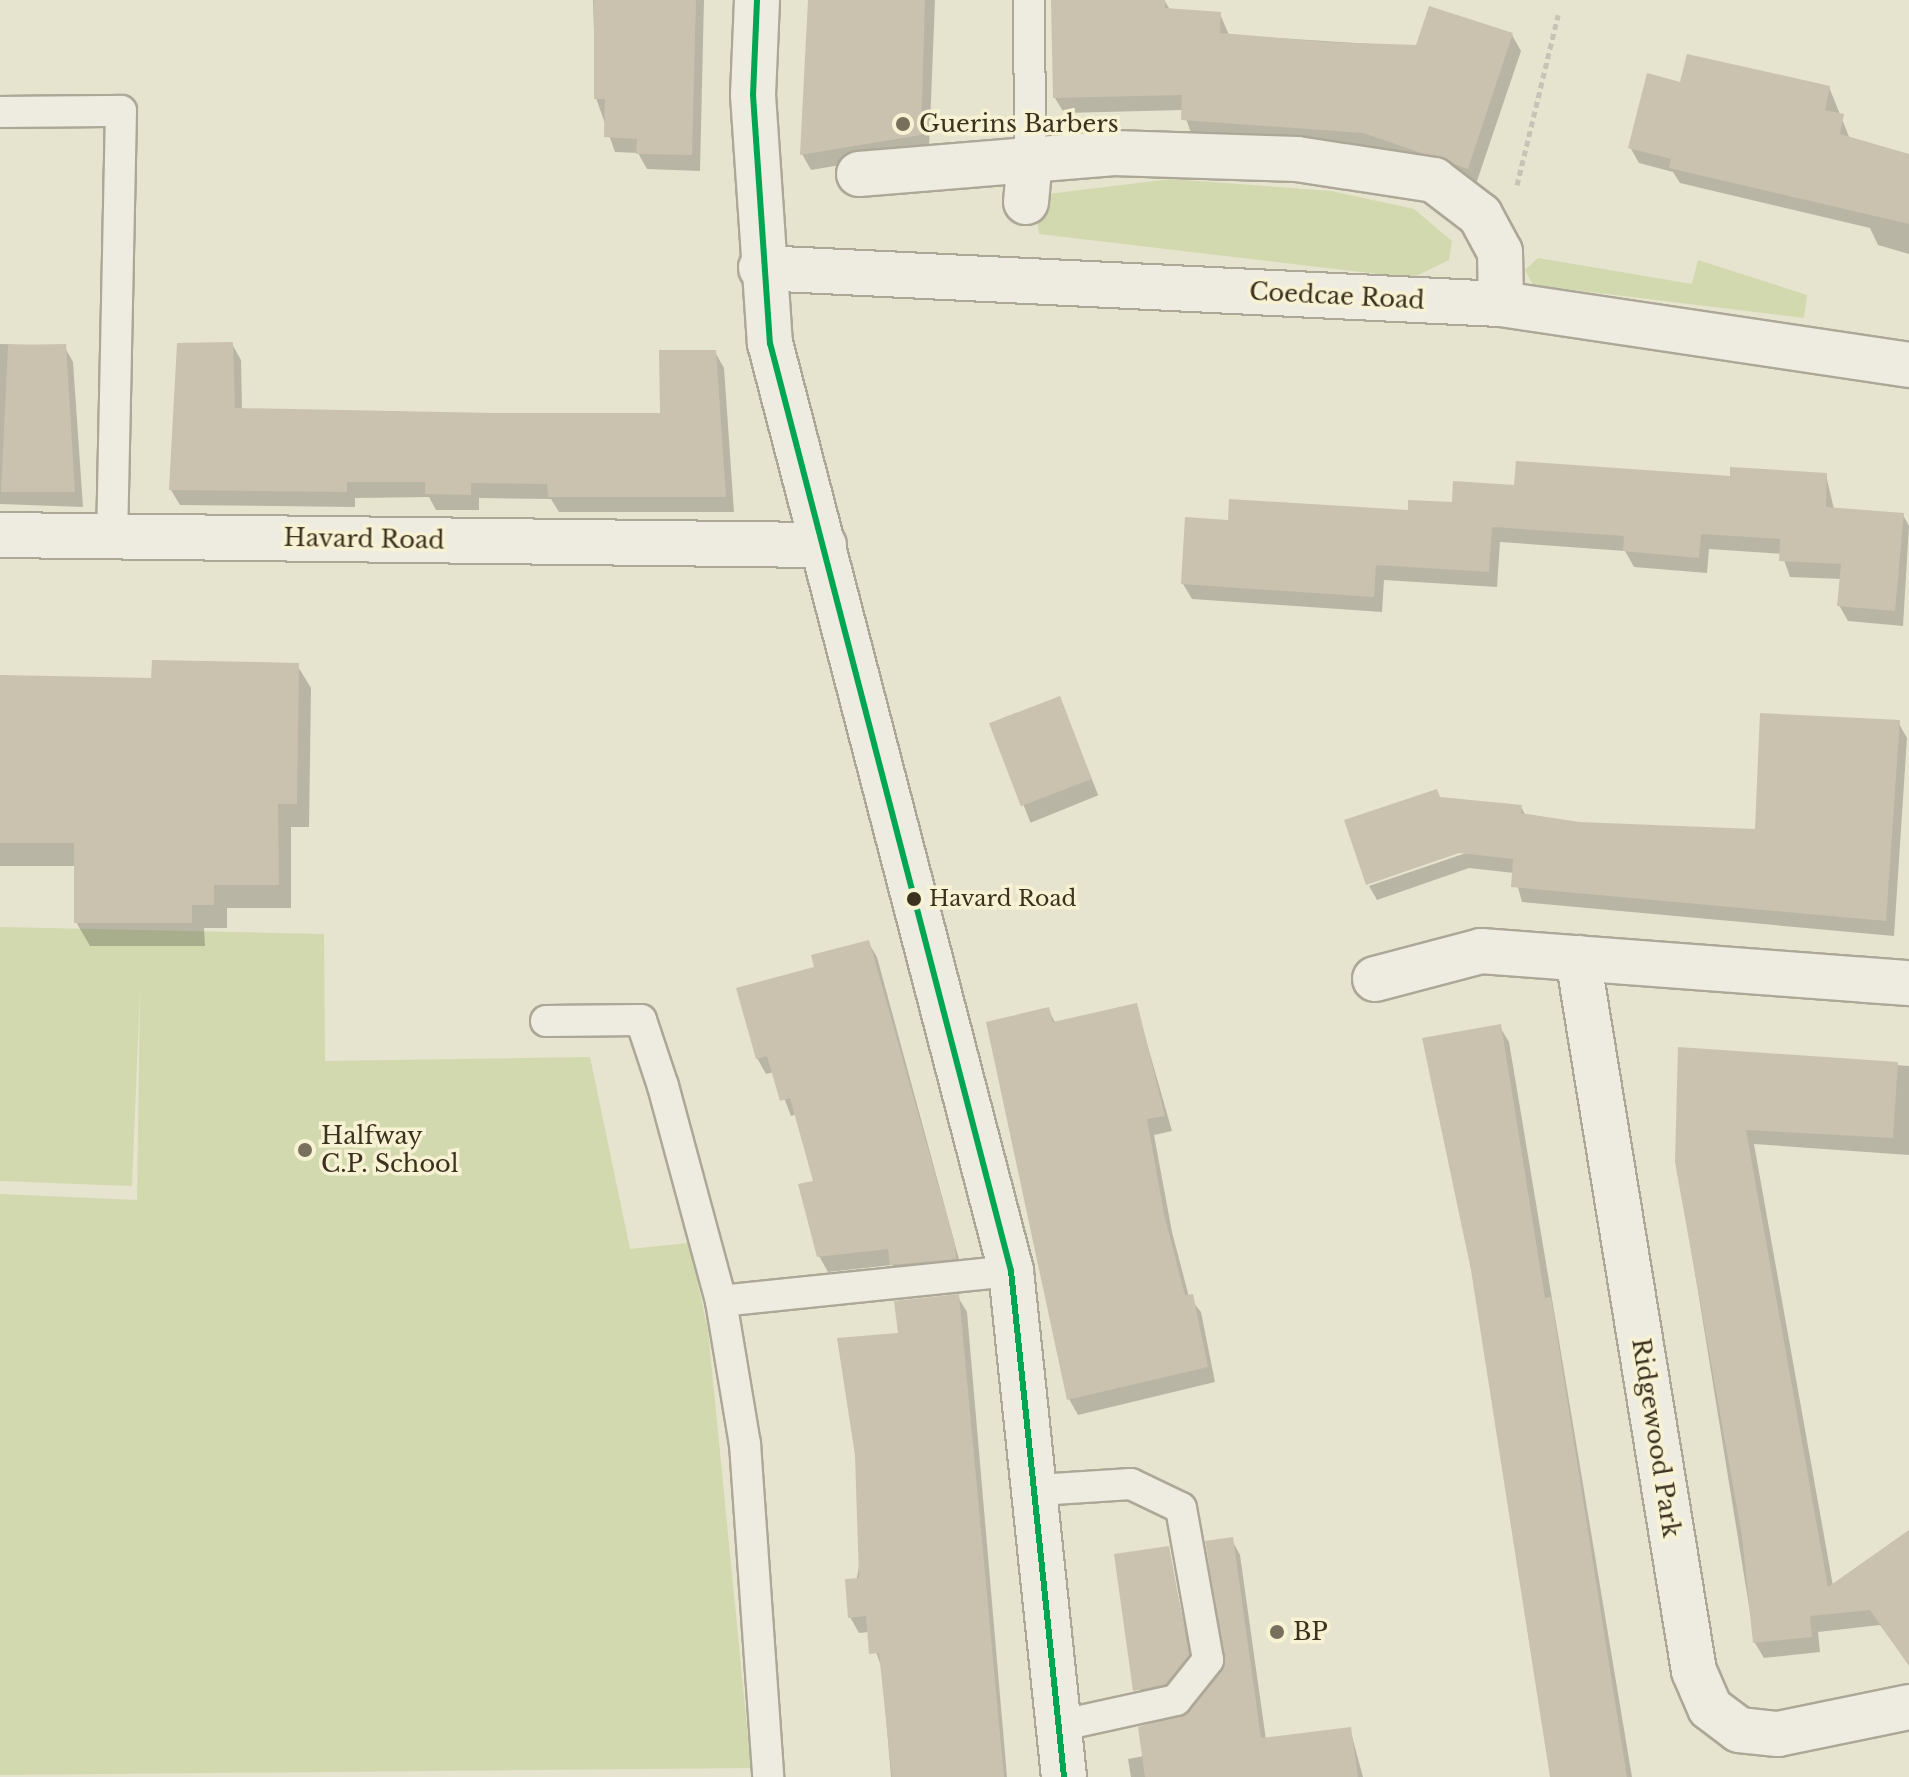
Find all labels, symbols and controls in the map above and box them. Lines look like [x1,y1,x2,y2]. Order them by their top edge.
place label: Guerins Barbers [919,110,1119,138]
marker: Guerins Barbers [894,115,912,133]
street label: Coedcae Road [1249,277,1425,315]
street label: Havard Road [283,523,445,555]
place label: Havard Road [929,886,1076,912]
marker: Havard Road [906,891,922,907]
place label: Halfway C.P. School [321,1122,459,1178]
marker: Halfway C.P. School [296,1141,314,1159]
street label: Ridgewood Park [1626,1336,1686,1540]
place label: BP [1293,1618,1328,1646]
marker: BP [1268,1623,1286,1641]

